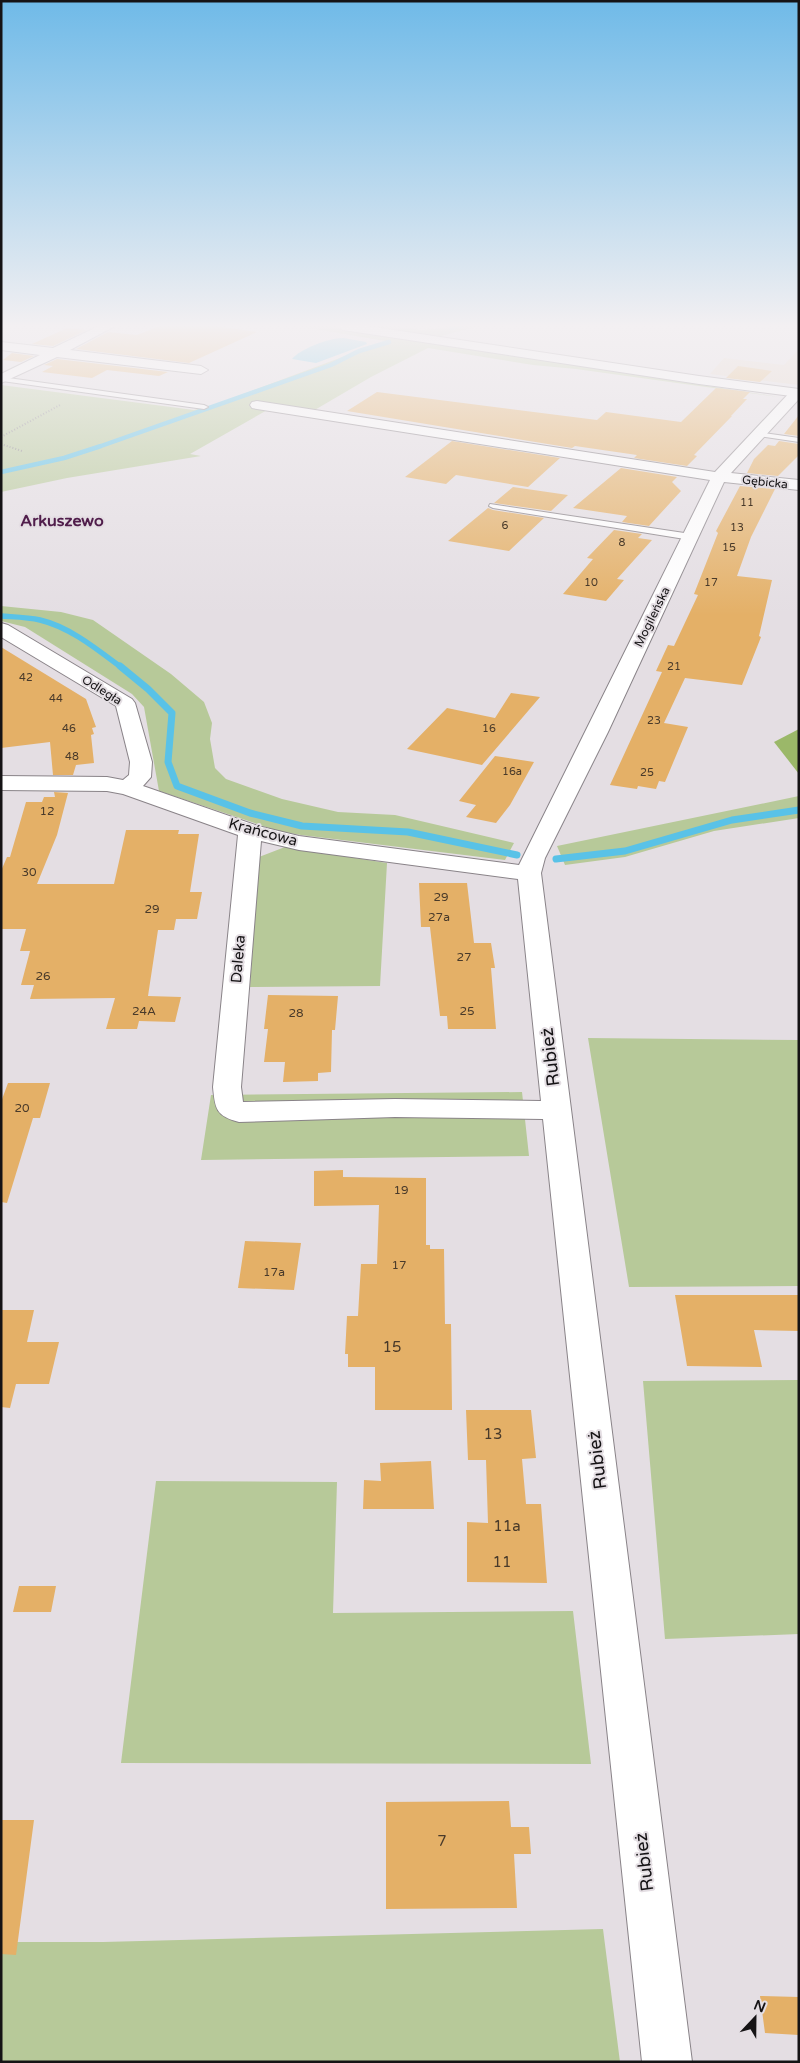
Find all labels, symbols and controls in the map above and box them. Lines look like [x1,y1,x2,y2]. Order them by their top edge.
street label: Gębicka [741,473,789,491]
house number: 11 [740,496,754,509]
district label: Arkuszewo [20,511,104,531]
house number: 6 [502,519,509,532]
house number: 13 [730,521,744,534]
house number: 8 [619,536,626,549]
house number: 15 [722,541,736,554]
house number: 10 [584,576,598,589]
house number: 17 [704,576,718,589]
street label: Mogileńska [631,585,673,649]
house number: 21 [667,660,681,673]
house number: 42 [19,671,33,684]
street label: Odległa [80,672,124,708]
house number: 44 [49,692,63,705]
house number: 23 [647,714,661,727]
house number: 46 [62,722,76,735]
house number: 16 [482,722,496,735]
house number: 48 [65,750,79,763]
house number: 16a [502,765,522,778]
house number: 25 [640,766,654,779]
house number: 12 [39,804,55,818]
street label: Krańcowa [227,814,299,850]
house number: 30 [21,865,37,879]
house number: 29 [433,890,449,904]
house number: 29 [144,902,160,916]
house number: 27a [428,910,450,924]
street label: Daleka [227,934,249,984]
house number: 27 [456,950,472,964]
house number: 26 [35,969,51,983]
house number: 24A [132,1004,156,1018]
house number: 25 [459,1004,475,1018]
house number: 28 [288,1006,304,1020]
street label: Rubież [535,1026,564,1088]
house number: 20 [14,1101,30,1115]
house number: 19 [393,1183,409,1197]
house number: 17 [391,1258,407,1272]
house number: 17a [263,1265,285,1279]
house number: 15 [383,1338,401,1356]
house number: 13 [484,1425,502,1443]
street label: Rubież [582,1429,611,1491]
house number: 11a [493,1517,521,1535]
house number: 11 [493,1553,511,1571]
street label: Rubież [629,1831,658,1893]
house number: 7 [437,1832,447,1850]
north arrow [730,1993,780,2043]
text: N [751,1996,768,2016]

